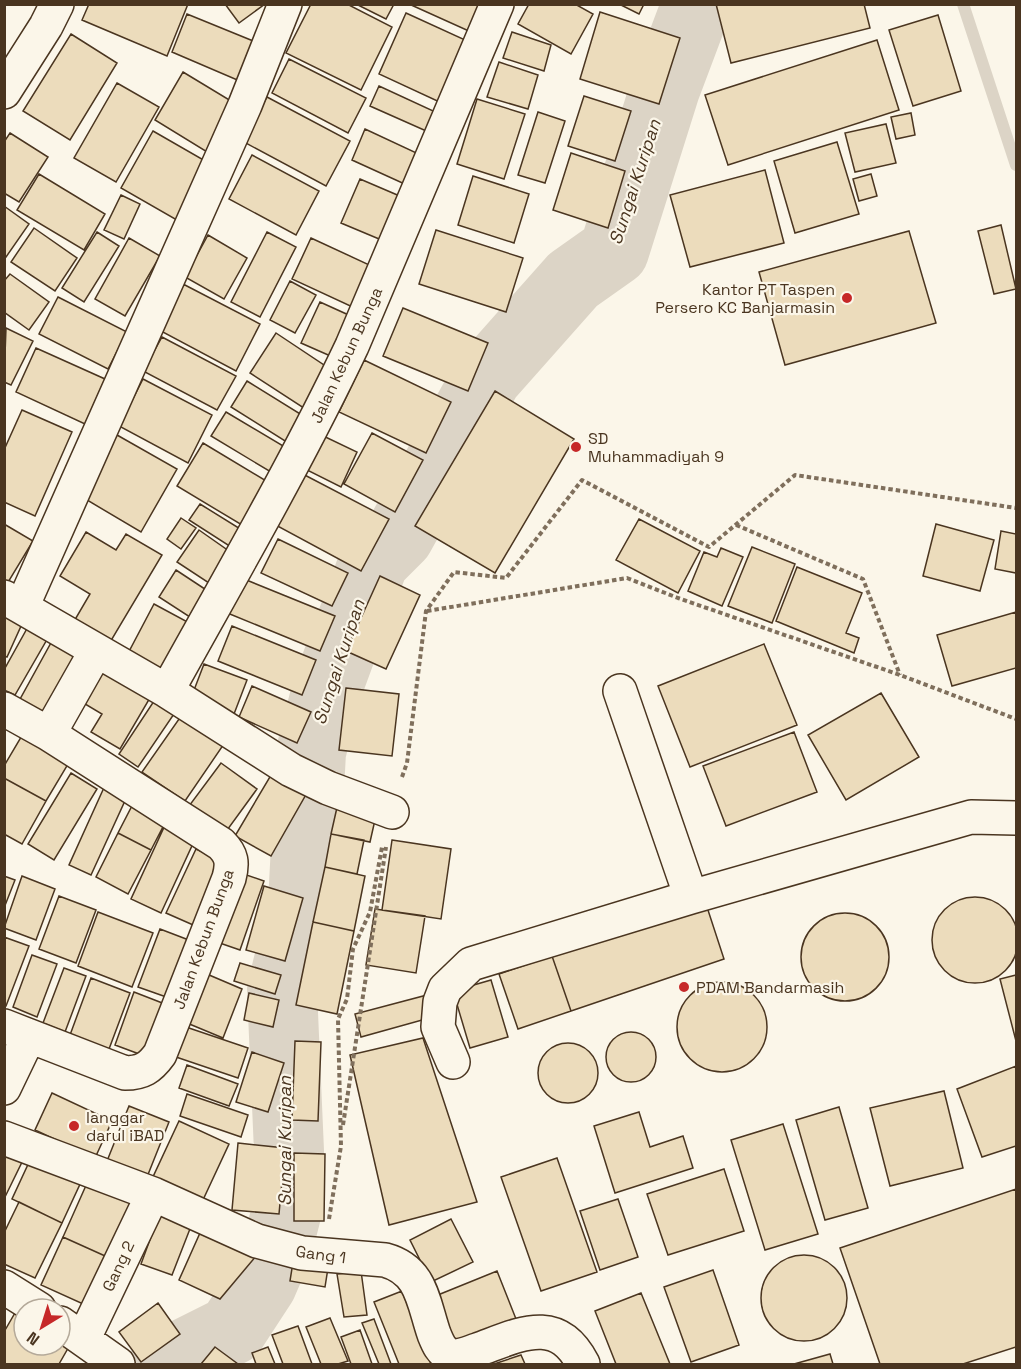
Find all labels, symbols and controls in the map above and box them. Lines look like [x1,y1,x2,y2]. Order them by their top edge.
water label: Sungai Kuripan [603,116,666,247]
place label: Kantor PT Taspen Persero KC Banjarmasin [655,279,835,318]
street label: Jalan Kebun Bunga [306,284,387,427]
marker: Kantor PT Taspen Persero KC Banjarmasin [840,291,854,305]
place label: SD Muhammadiyah 9 [588,428,724,467]
marker: SD Muhammadiyah 9 [569,440,583,454]
water label: Sungai Kuripan [307,596,370,727]
street label: Jalan Kebun Bunga [168,866,239,1012]
place label: PDAM Bandarmasih [696,977,844,998]
marker: PDAM Bandarmasih [677,980,691,994]
water label: Sungai Kuripan [273,1075,296,1206]
place label: langgar darul iBAD [86,1107,164,1146]
marker: langgar darul iBAD [67,1119,81,1133]
street label: Gang 2 [98,1237,139,1295]
street label: Gang 1 [294,1241,347,1268]
north arrow [12,1297,72,1357]
text: N [22,1327,44,1350]

